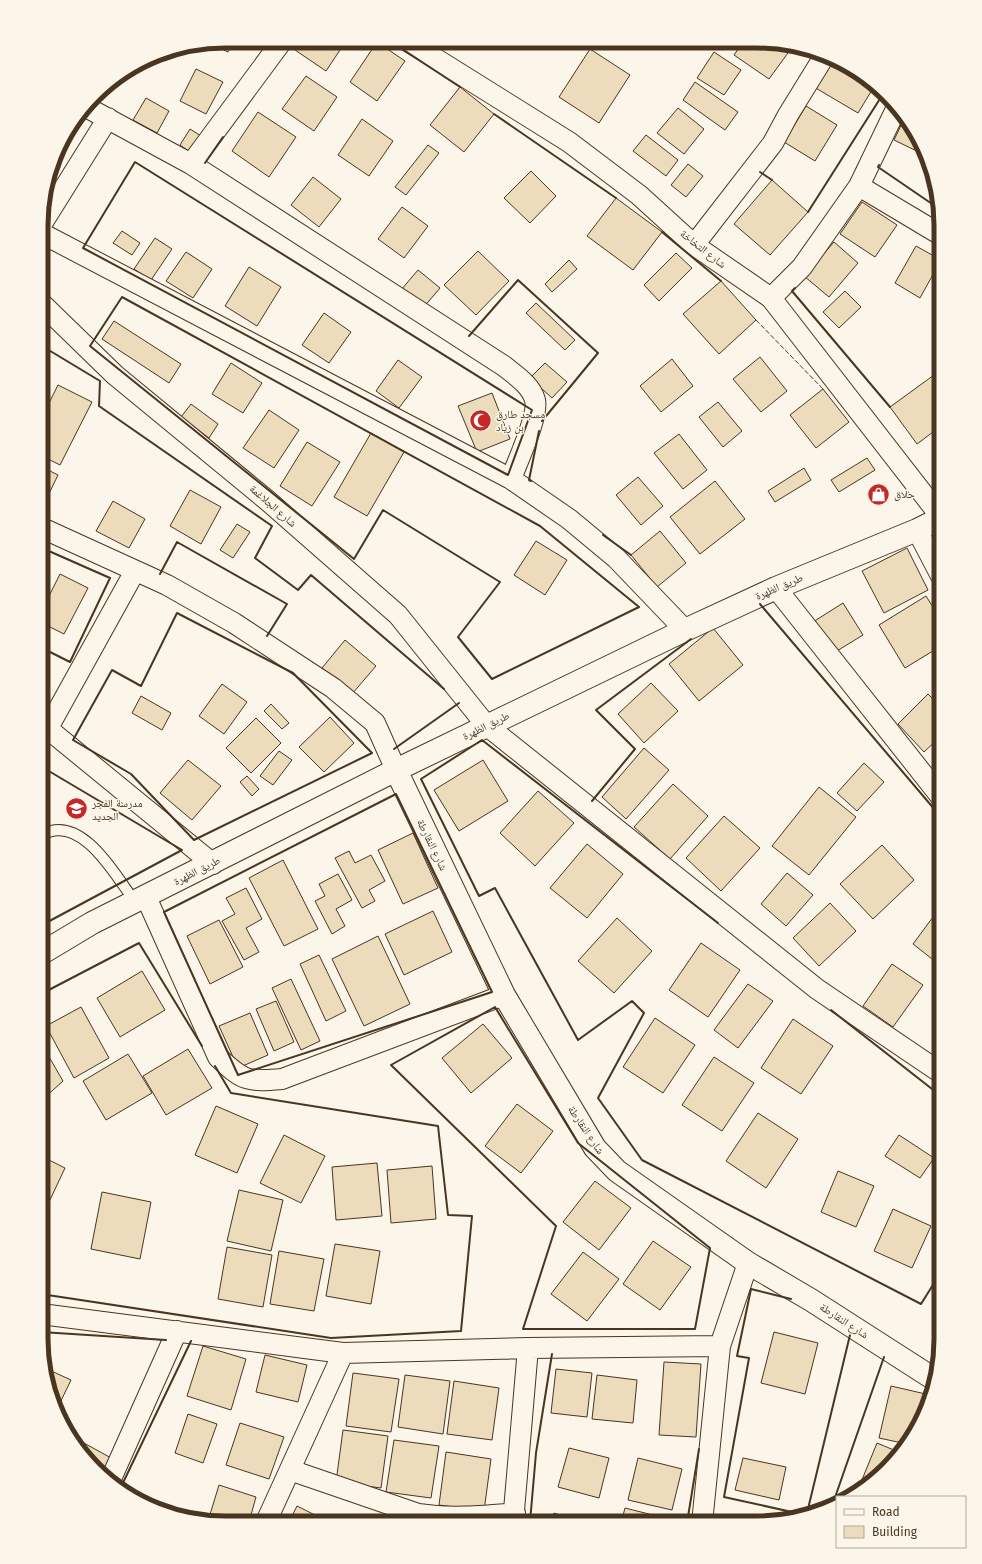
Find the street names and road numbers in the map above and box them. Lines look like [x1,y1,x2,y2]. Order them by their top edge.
street label: شارع التخاخة [677,227,729,271]
street label: شارع الجلاغمة [247,482,299,530]
street label: طريق الظهرة [753,571,805,603]
street label: طريق الظهرة [460,709,512,743]
street label: شارع النقارطة [414,817,450,873]
street label: طريق الظهرة [172,854,222,888]
street label: شارع النقارطة [565,1103,607,1157]
street label: شارع النقارطة [817,1300,871,1342]

